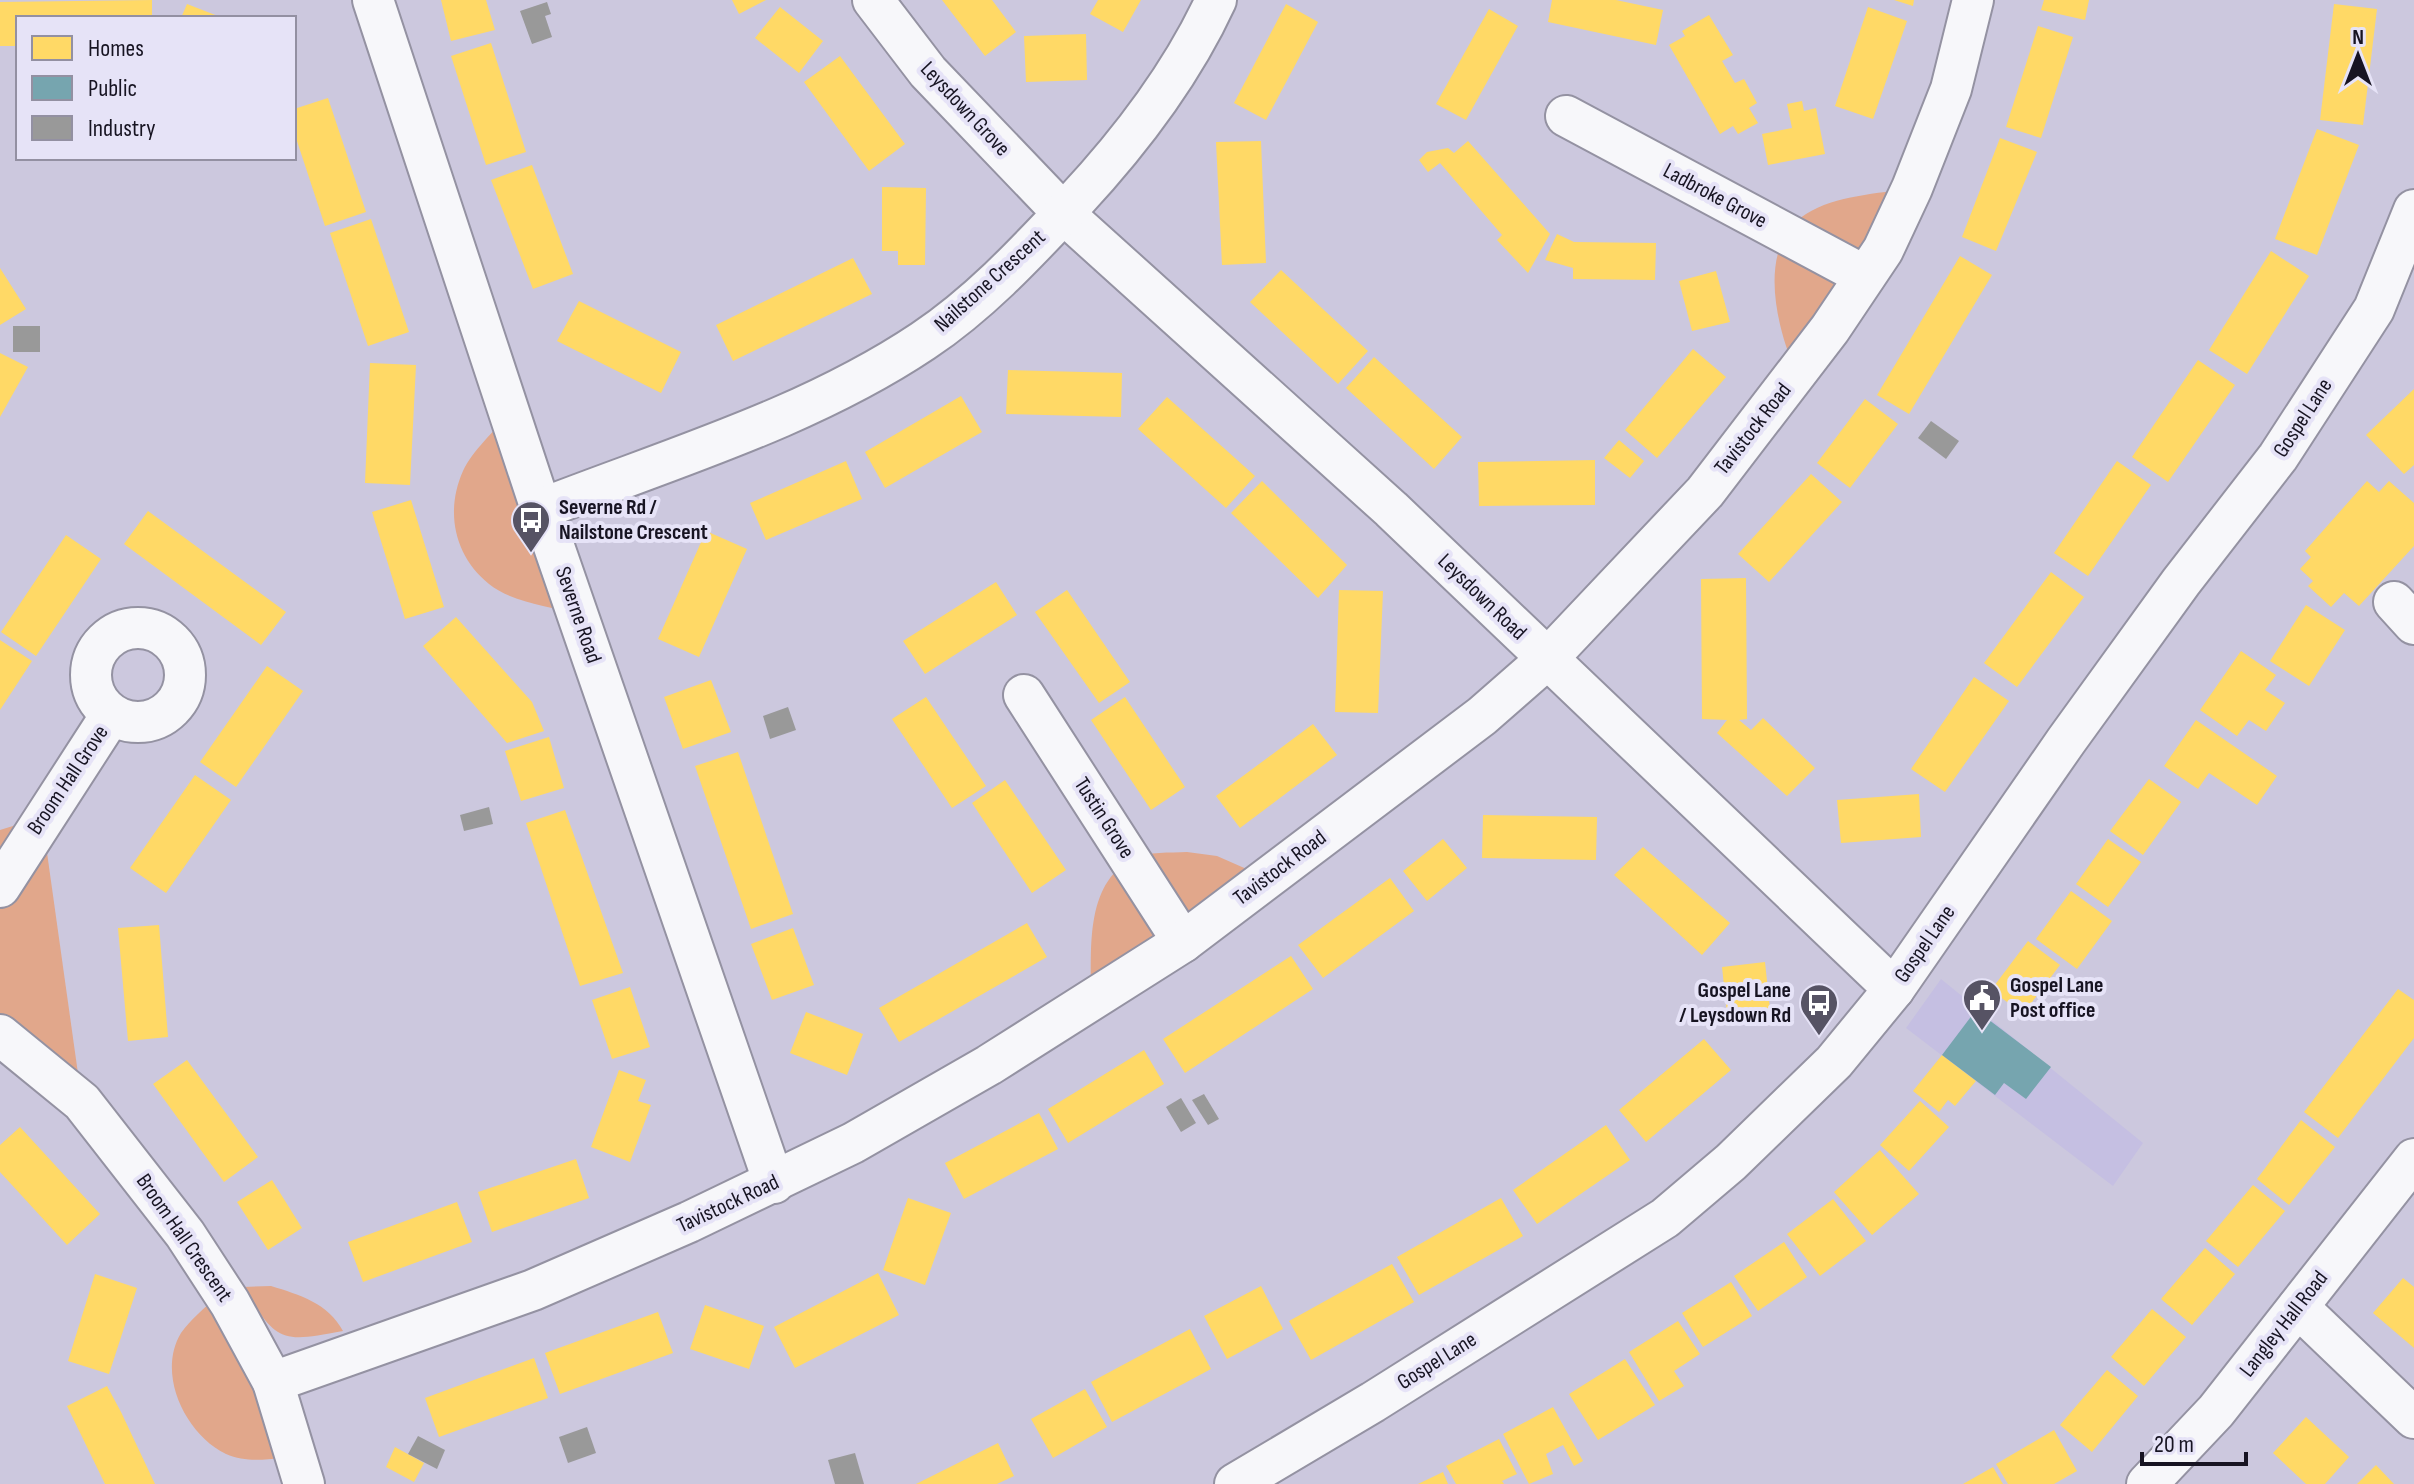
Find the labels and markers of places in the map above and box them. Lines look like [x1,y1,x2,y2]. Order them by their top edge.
place label: Severne Rd / Nailstone Crescent [559,494,708,546]
bus stop icon: Severne Rd / Nailstone Crescent [510,499,552,554]
place label: Gospel Lane Post office [2010,972,2103,1024]
place label: Gospel Lane / Leysdown Rd [1679,977,1791,1029]
public building icon: Gospel Lane Post office [1961,977,2003,1032]
bus stop icon: Gospel Lane / Leysdown Rd [1798,982,1840,1037]

